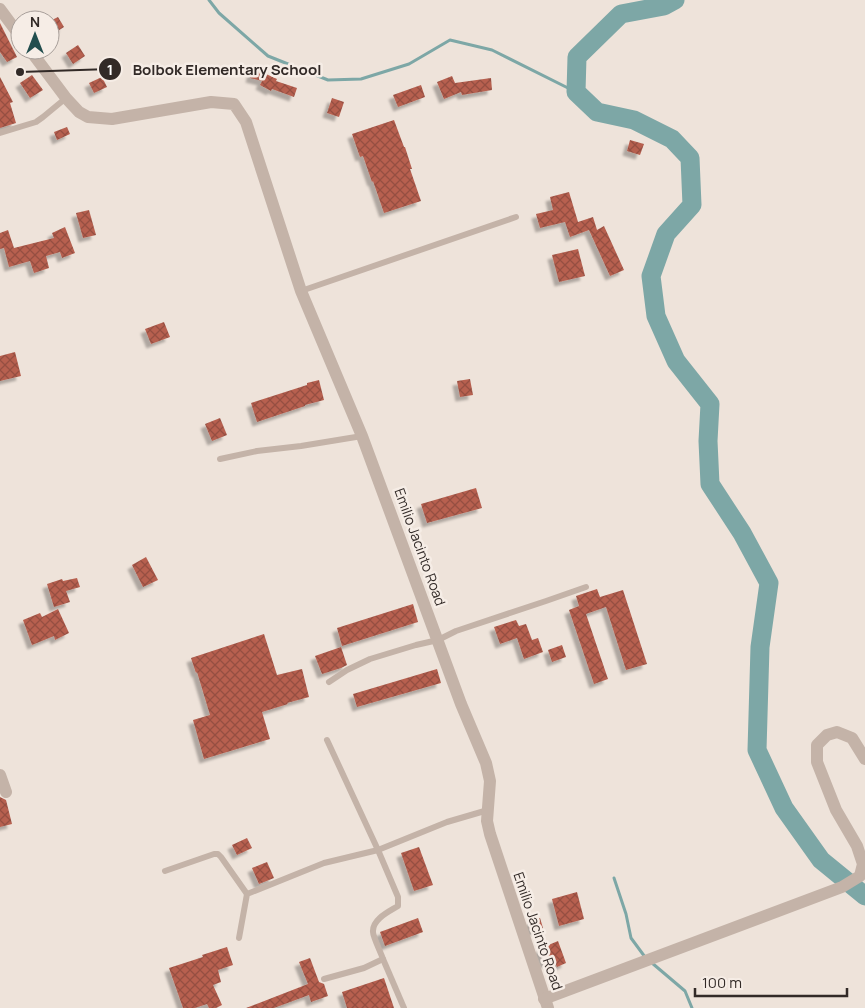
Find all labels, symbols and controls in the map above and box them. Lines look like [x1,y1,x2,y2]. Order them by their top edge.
north arrow [10,10,60,60]
text: N [30,12,40,31]
callout: Bolbok Elementary School [97,54,331,84]
text: 1 [107,59,113,80]
text: Bolbok Elementary School [133,59,321,80]
street label: Emilio Jacinto Road [390,485,451,608]
street label: Emilio Jacinto Road [509,869,568,992]
scale bar [695,966,848,998]
text: 100 m [702,972,742,993]

